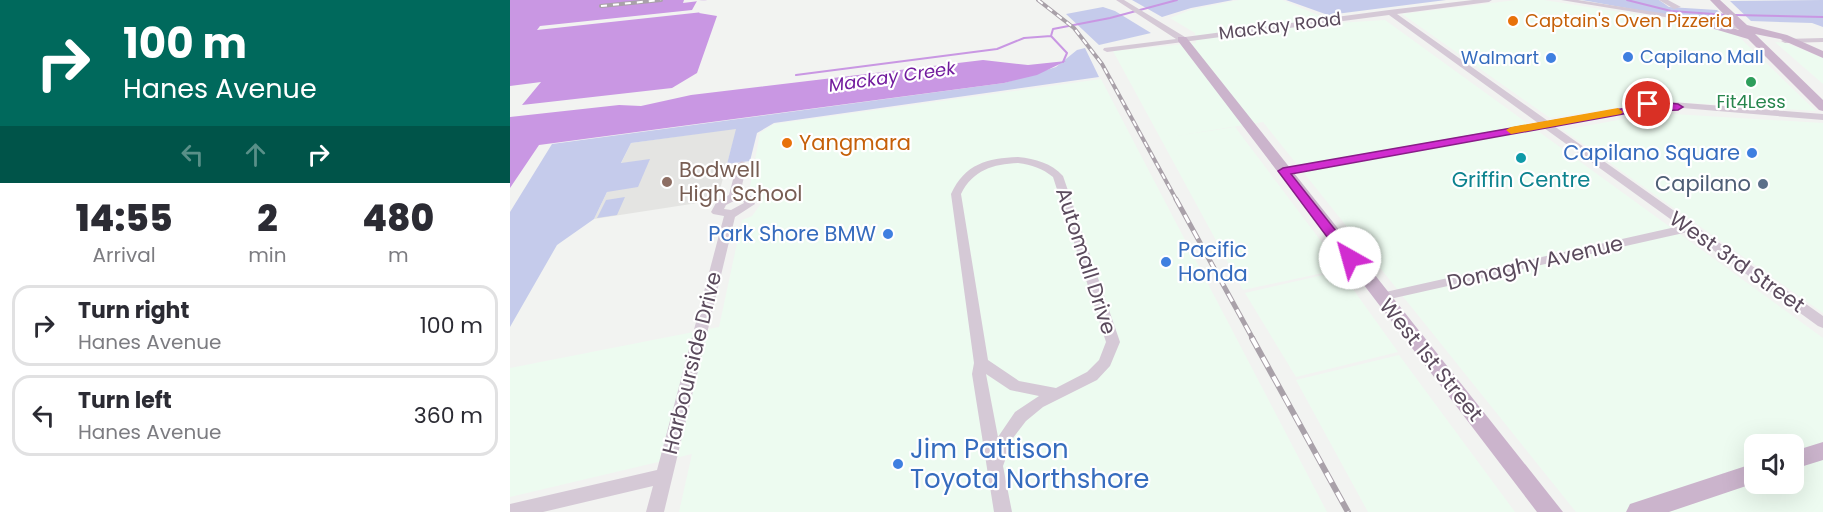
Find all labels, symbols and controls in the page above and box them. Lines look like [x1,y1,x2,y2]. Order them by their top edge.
street label: MacKay Road [1217,6,1343,45]
place label: Captain's Oven Pizzeria [1525,8,1732,33]
text: 100 m [123,14,247,73]
marker: Captain's Oven Pizzeria [1506,14,1520,28]
icon: right [24,24,102,102]
place label: Capilano Mall [1640,44,1764,69]
place label: Walmart [1461,45,1539,70]
marker: Capilano Mall [1621,50,1635,64]
marker: Walmart [1544,51,1558,65]
water label: Mackay Creek [827,55,958,98]
text: Hanes Avenue [123,70,317,107]
marker: Fit4Less [1744,75,1758,89]
pin [1622,78,1673,129]
icon: arrive [1631,87,1664,120]
place label: Fit4Less [1716,89,1786,114]
place label: Yangmara [799,128,911,157]
marker: Yangmara [780,136,794,150]
icon: left [176,138,209,171]
icon: ahead [239,138,272,171]
icon: right [302,138,335,171]
place label: Capilano Square [1563,138,1740,167]
marker: Capilano Square [1745,146,1759,160]
marker: Griffin Centre [1514,151,1528,165]
place label: Bodwell High School [679,155,803,208]
place label: Griffin Centre [1452,165,1590,194]
place label: Capilano [1655,169,1751,198]
marker: Bodwell High School [660,175,674,189]
marker: Capilano [1756,177,1770,191]
street label: Automall Drive [1049,184,1124,338]
text: 14:55 [76,193,173,244]
text: 2 [257,193,278,244]
text: 480 [362,193,434,244]
street label: West 3rd Street [1664,204,1811,319]
place label: Park Shore BMW [708,219,876,248]
position arrow [1318,226,1382,290]
marker: Park Shore BMW [881,227,895,241]
street label: Donaghy Avenue [1444,228,1626,297]
place label: Pacific Honda [1178,235,1248,288]
text: Arrival [93,241,156,269]
text: min [248,241,287,269]
text: m [388,241,409,269]
marker: Pacific Honda [1159,255,1173,269]
street label: Harbourside Drive [655,269,728,457]
street label: West 1st Street [1373,292,1490,427]
text: Turn right [78,295,189,326]
icon: right [27,309,60,342]
text: 100 m [420,310,483,341]
text: Hanes Avenue [78,328,221,356]
text: Turn left [78,385,172,416]
icon: left [27,399,60,432]
text: 360 m [414,400,483,431]
text: Hanes Avenue [78,418,221,446]
place label: Jim Pattison Toyota Northshore [910,431,1149,497]
map controls [1744,434,1804,494]
button: sound [1744,434,1804,494]
marker: Jim Pattison Toyota Northshore [891,457,905,471]

